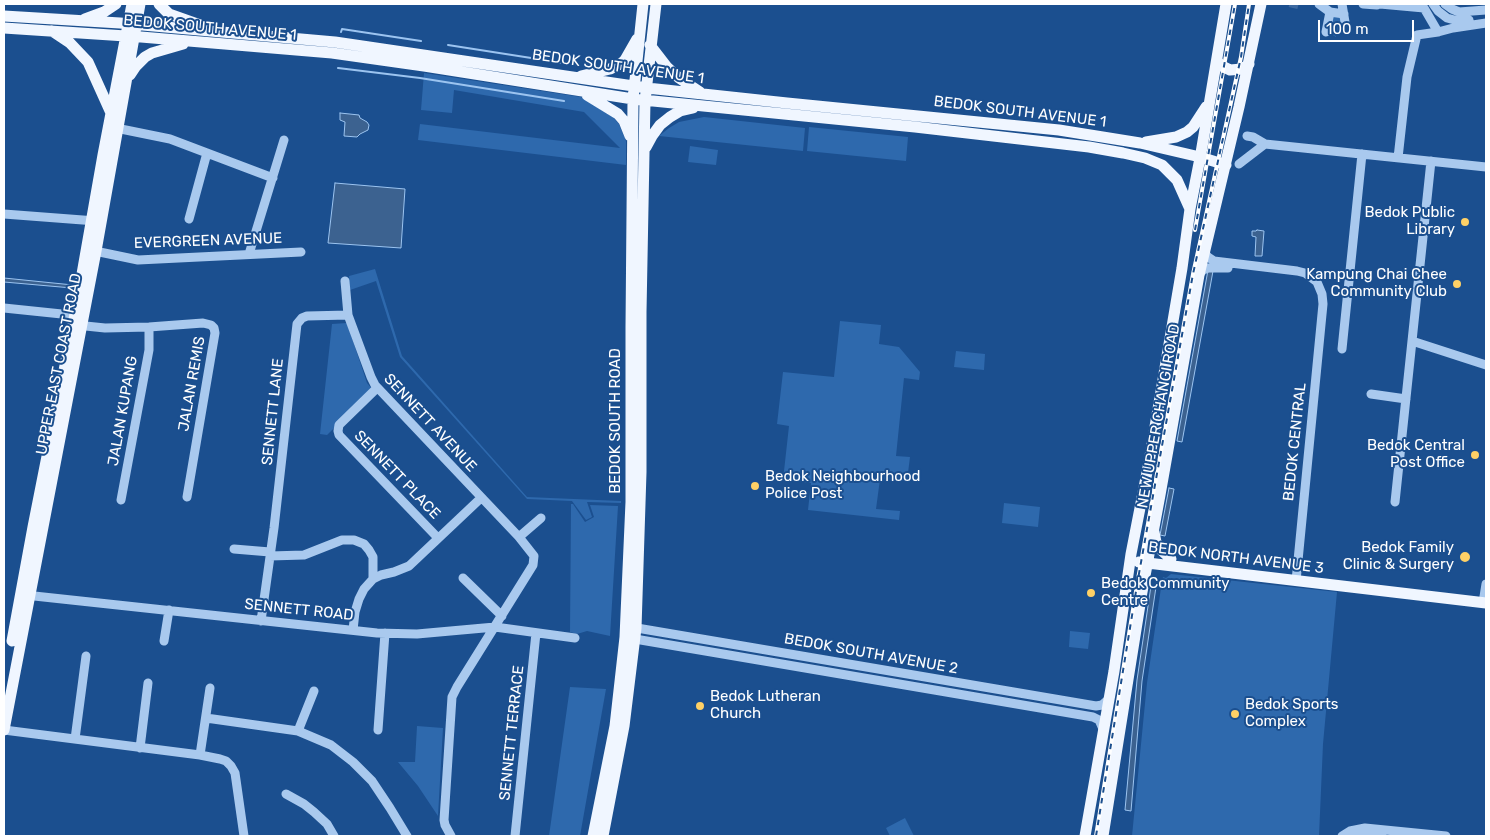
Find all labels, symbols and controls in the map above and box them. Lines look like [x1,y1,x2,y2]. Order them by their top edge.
scale bar [1320,10,1416,42]
street label: BEDOK SOUTH AVENUE 1 [123,11,297,45]
text: 100 m [1326,20,1368,38]
street label: BEDOK SOUTH AVENUE 1 [531,46,705,88]
street label: BEDOK SOUTH AVENUE 1 [933,92,1107,132]
place label: Bedok Public Library [1364,204,1455,239]
marker: Bedok Public Library [1459,216,1471,228]
street label: EVERGREEN AVENUE [134,229,282,253]
place label: Kampung Chai Chee Community Club [1306,266,1447,301]
street label: UPPER EAST COAST ROAD [33,272,85,456]
marker: Kampung Chai Chee Community Club [1451,278,1463,290]
street label: NEW UPPER CHANGI ROAD [1134,322,1184,510]
street label: JALAN REMIS [175,335,209,433]
street label: BEDOK SOUTH ROAD [607,348,625,494]
street label: JALAN KUPANG [104,355,142,467]
street label: SENNETT LANE [258,358,288,466]
street label: SENNETT AVENUE [380,370,480,476]
street label: BEDOK CENTRAL [1280,382,1310,502]
street label: SENNETT PLACE [350,427,444,523]
place label: Bedok Central Post Office [1367,437,1465,472]
marker: Bedok Central Post Office [1469,449,1481,461]
place label: Bedok Neighbourhood Police Post [765,468,920,503]
marker: Bedok Neighbourhood Police Post [749,480,761,492]
street label: BEDOK NORTH AVENUE 3 [1147,538,1325,578]
place label: Bedok Family Clinic & Surgery [1343,539,1454,574]
marker: Bedok Family Clinic & Surgery [1458,550,1472,564]
place label: Bedok Community Centre [1101,575,1230,610]
marker: Bedok Community Centre [1085,587,1097,599]
street label: SENNETT ROAD [244,595,354,625]
street label: BEDOK SOUTH AVENUE 2 [783,630,959,678]
street label: SENNETT TERRACE [496,665,528,801]
place label: Bedok Lutheran Church [710,688,821,723]
place label: Bedok Sports Complex [1245,696,1338,731]
marker: Bedok Lutheran Church [694,700,706,712]
marker: Bedok Sports Complex [1229,708,1241,720]

